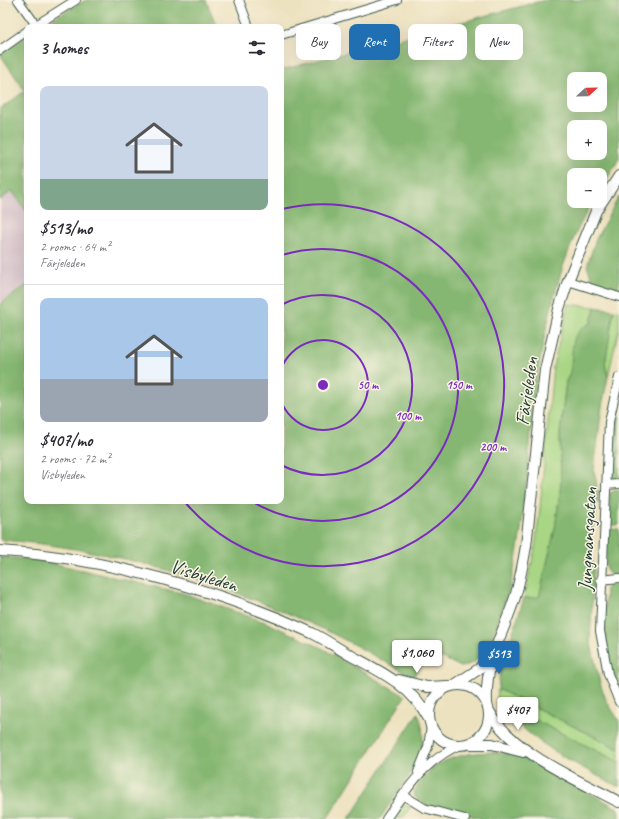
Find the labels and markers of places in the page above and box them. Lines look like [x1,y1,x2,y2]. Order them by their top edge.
centre of rings [316,378,330,392]
pin: $1,060 [384,640,450,674]
pin: $513 [475,641,523,675]
pin: $407 [494,697,542,731]

